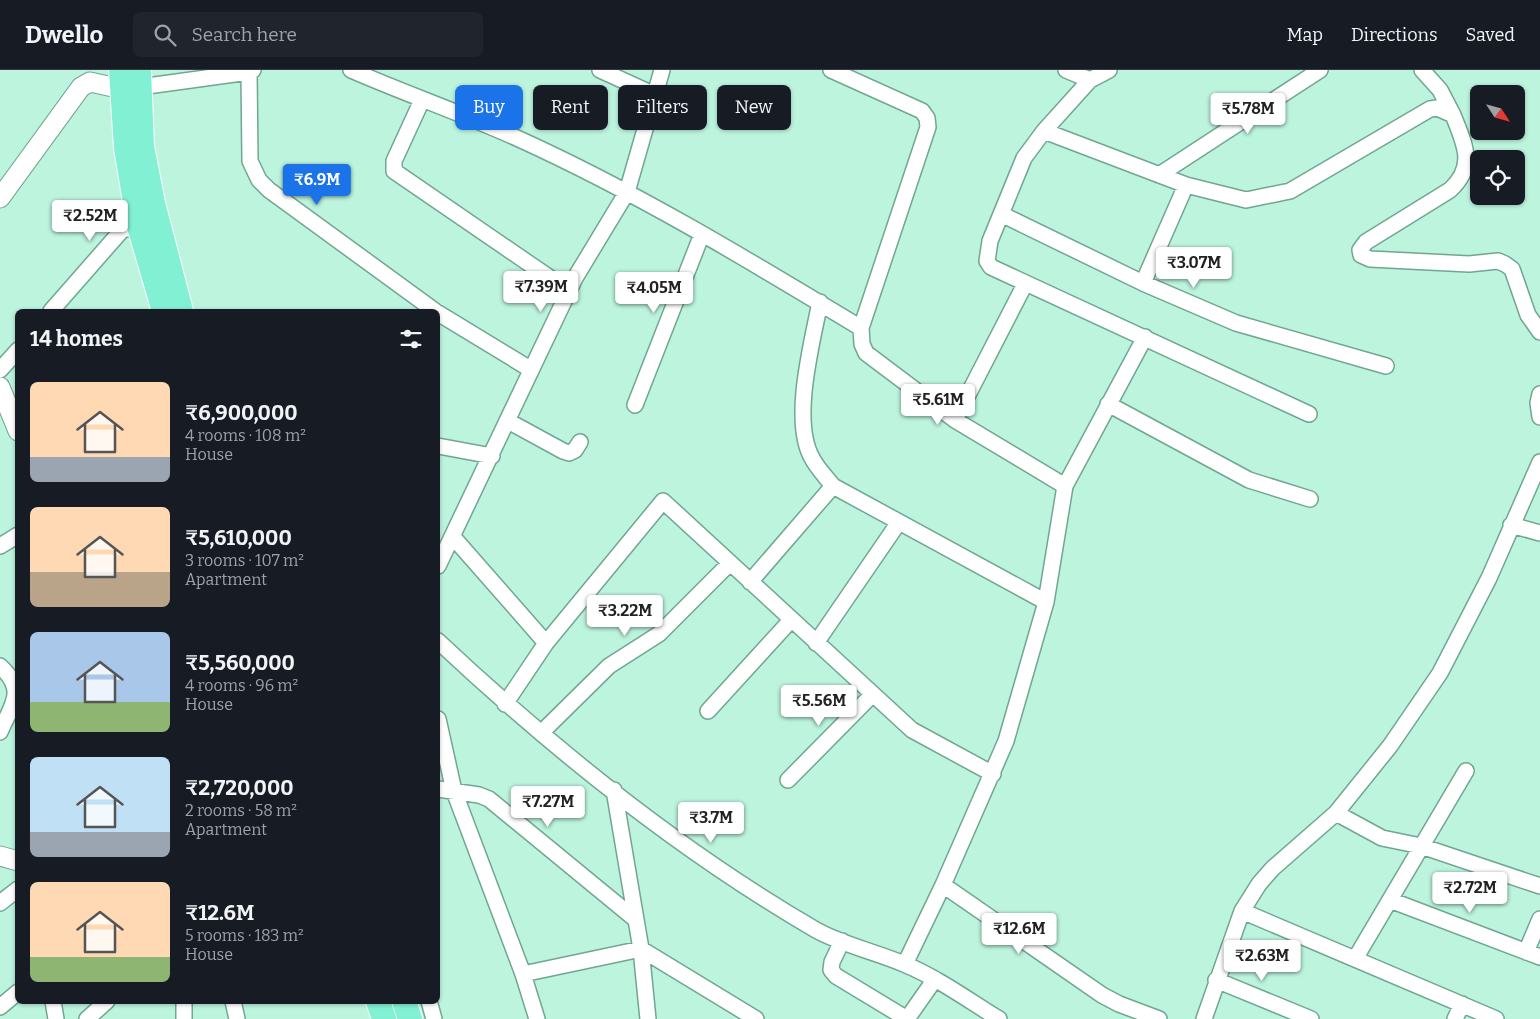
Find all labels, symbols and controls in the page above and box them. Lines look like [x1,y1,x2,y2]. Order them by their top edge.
search box [133,12,483,57]
text: Dwello [25,21,103,49]
icon: search [151,21,179,49]
text: Search here [191,23,297,46]
text: Map [1287,24,1323,46]
text: Directions [1351,24,1438,46]
text: Saved [1466,24,1515,46]
chip: Buy [455,85,523,130]
chip: Rent [533,85,608,130]
chip: Filters [618,85,707,130]
chip: New [717,85,791,130]
north arrow [1470,85,1525,140]
map controls [1470,85,1525,205]
pin: ₹5.78M [1207,92,1289,135]
text: ₹5.78M [1221,99,1275,118]
button: locate [1470,150,1525,205]
pin: ₹6.9M [282,164,352,206]
text: ₹6.9M [294,170,340,189]
pin: ₹2.52M [49,200,131,242]
text: ₹2.52M [63,206,117,225]
pin: ₹3.07M [1153,246,1235,289]
text: ₹3.07M [1167,253,1221,272]
pin: ₹7.39M [500,270,582,313]
pin: ₹4.05M [613,272,695,314]
text: ₹7.39M [514,277,568,296]
text: ₹4.05M [626,278,682,297]
icon: filters [397,325,425,353]
text: 14 homes [30,326,123,352]
pin: ₹5.61M [897,384,979,426]
text: ₹5.61M [912,390,964,409]
text: ₹6,900,000 [185,400,298,426]
icon: home [70,402,130,462]
text: 4 rooms · 108 m² [185,426,306,445]
text: House [185,445,233,464]
text: ₹5,610,000 [185,525,292,551]
icon: home [70,527,130,587]
text: 3 rooms · 107 m² [185,551,304,570]
text: Apartment [185,570,267,589]
pin: ₹3.22M [584,594,666,637]
text: ₹3.22M [598,601,652,620]
text: ₹5,560,000 [185,650,295,676]
icon: home [70,652,130,712]
text: 4 rooms · 96 m² [185,676,298,695]
pin: ₹5.56M [778,684,860,727]
text: ₹5.56M [792,691,846,710]
text: House [185,695,233,714]
text: ₹2,720,000 [185,775,294,801]
icon: home [70,777,130,837]
pin: ₹7.27M [507,786,589,828]
text: ₹7.27M [522,792,574,811]
text: 2 rooms · 58 m² [185,801,297,820]
pin: ₹3.7M [676,802,746,844]
text: ₹3.7M [689,808,733,827]
text: Apartment [185,820,267,839]
pin: ₹2.72M [1429,872,1511,914]
text: ₹2.72M [1443,878,1497,897]
text: ₹12.6M [185,900,254,926]
icon: home [70,902,130,962]
pin: ₹12.6M [978,912,1060,955]
text: ₹12.6M [993,919,1045,938]
text: 5 rooms · 183 m² [185,926,304,945]
pin: ₹2.63M [1221,940,1303,982]
text: House [185,945,233,964]
text: ₹2.63M [1235,946,1289,965]

